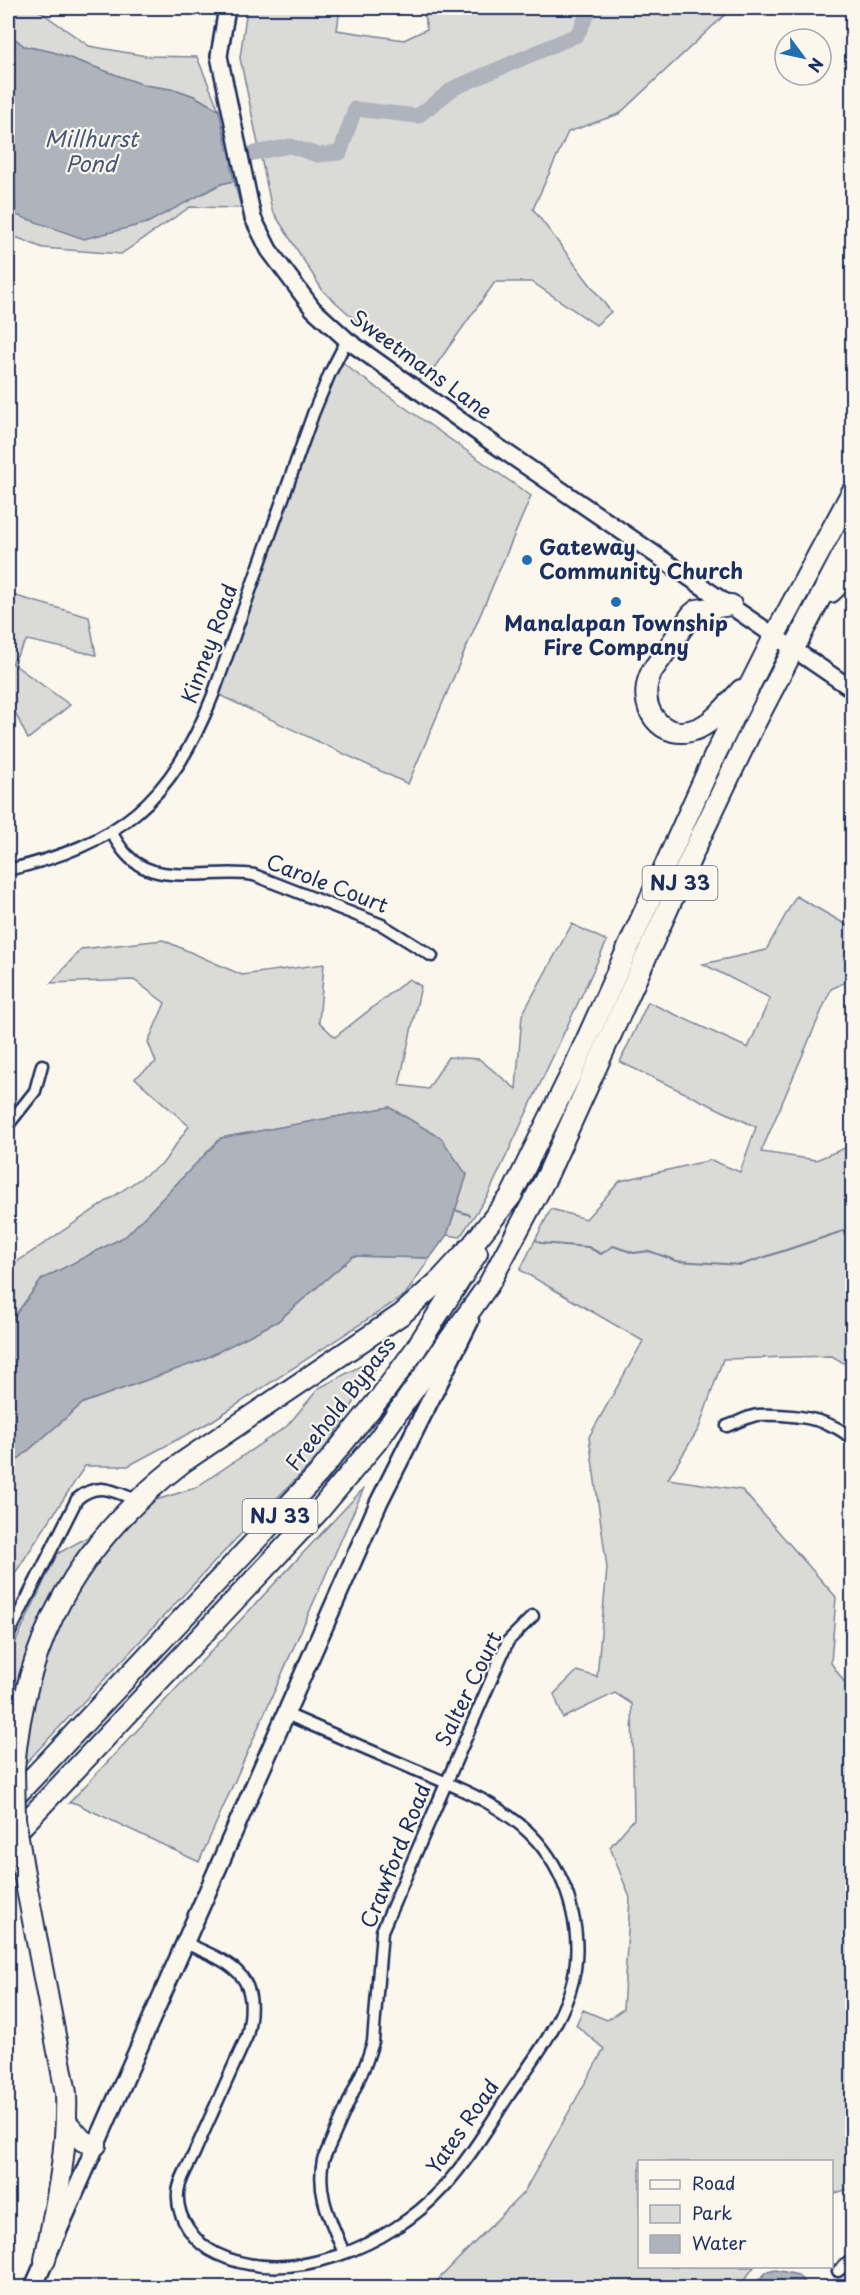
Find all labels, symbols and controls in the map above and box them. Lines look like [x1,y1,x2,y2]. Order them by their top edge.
north arrow [773,27,833,87]
text: N [803,54,830,78]
water label: Millhurst Pond [44,121,140,179]
street label: Sweetmans Lane [344,300,500,426]
place label: Gateway Community Church [539,530,743,586]
marker: Gateway Community Church [520,553,534,567]
street label: Kinney Road [172,579,245,708]
marker: Manalapan Township Fire Company [609,595,623,609]
place label: Manalapan Township Fire Company [504,606,728,662]
street label: Carole Court [262,844,393,920]
road number: NJ 33 [642,866,718,900]
street label: Freehold Bypass [277,1329,402,1477]
road number: NJ 33 [242,1499,318,1533]
street label: Salter Court [426,1625,509,1751]
street label: Crawford Road [351,1778,438,1932]
street label: Yates Road [417,2072,506,2180]
legend [638,2160,833,2268]
text: Road [692,2169,736,2196]
text: Park [692,2199,732,2226]
text: Water [692,2229,747,2256]

